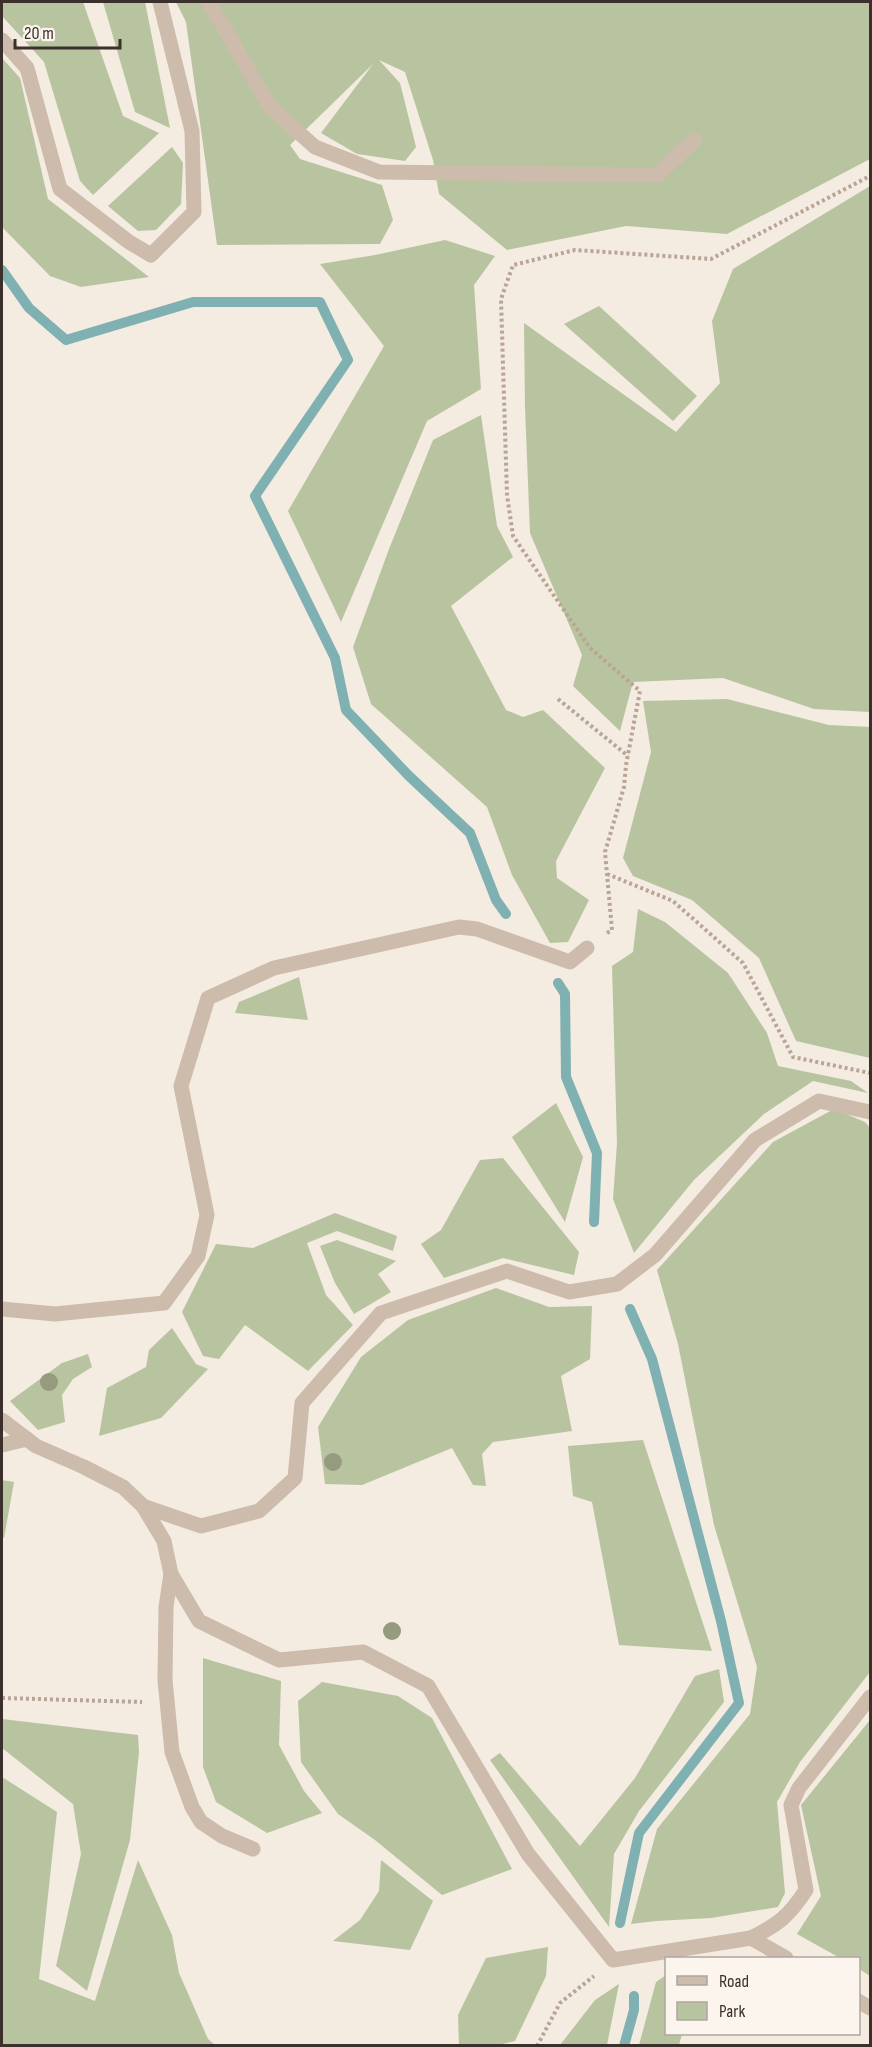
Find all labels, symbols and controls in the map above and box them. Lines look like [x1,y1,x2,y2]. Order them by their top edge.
scale bar [15,12,120,50]
text: 20 m [24,23,54,44]
legend [665,1957,860,2035]
text: Road [719,1971,749,1992]
text: Park [719,2001,745,2022]

